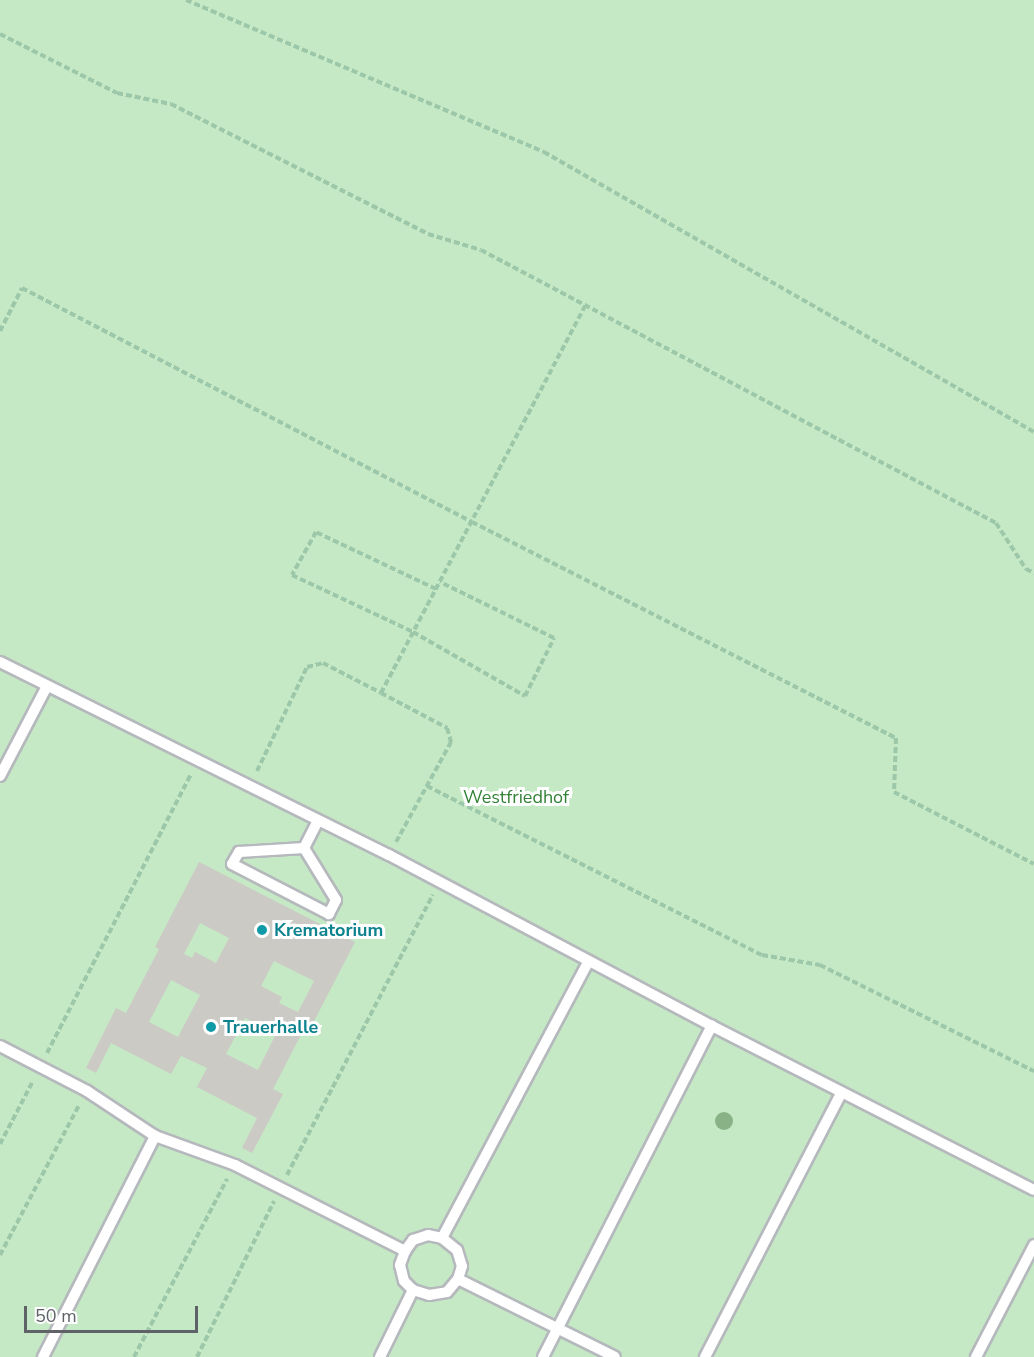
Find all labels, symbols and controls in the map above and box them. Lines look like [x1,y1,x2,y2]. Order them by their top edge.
park label: Westfriedhof [463,786,569,808]
place label: Krematorium [274,919,383,941]
marker: Krematorium [255,923,269,937]
place label: Trauerhalle [223,1016,318,1038]
marker: Trauerhalle [204,1020,218,1034]
scale bar [27,1294,201,1332]
text: 50 m [35,1304,77,1328]

